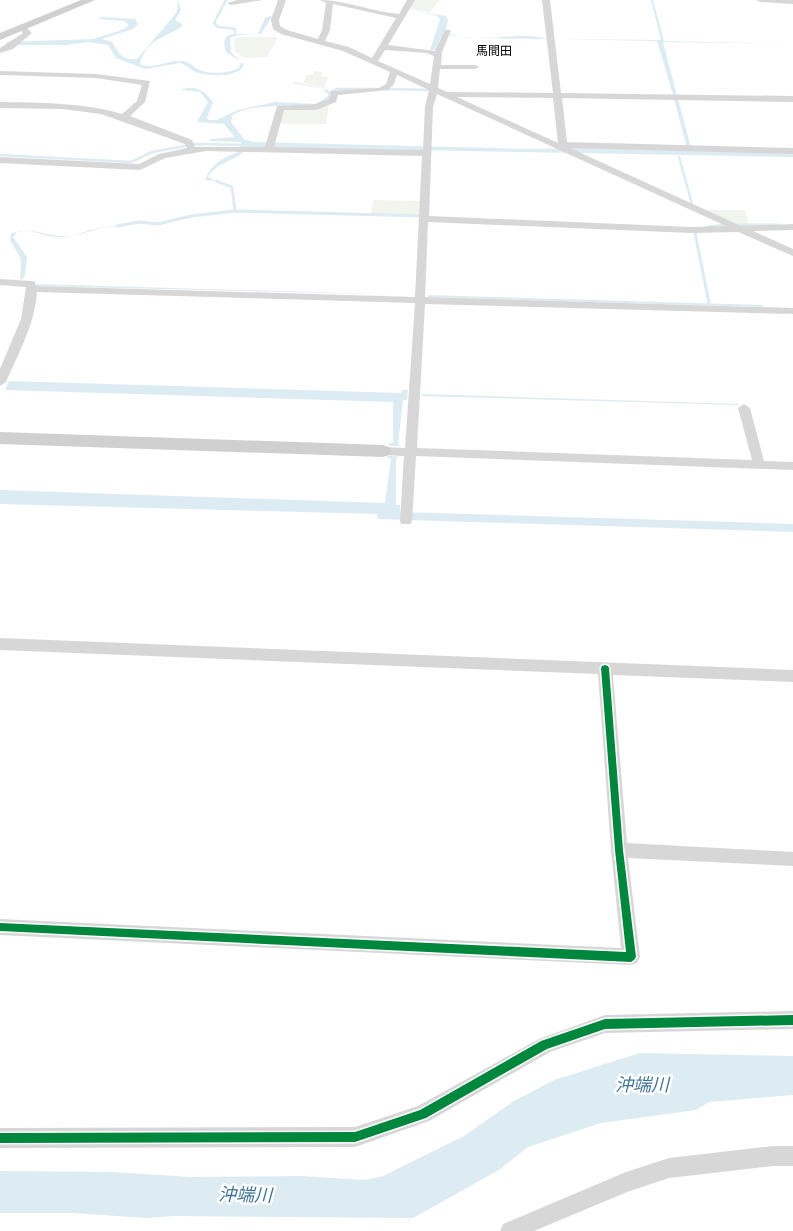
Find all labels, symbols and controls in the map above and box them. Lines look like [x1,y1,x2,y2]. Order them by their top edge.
district label: 馬間田 [476,45,512,57]
water label: 沖端川 [615,1075,671,1095]
water label: 沖端川 [218,1185,274,1206]

